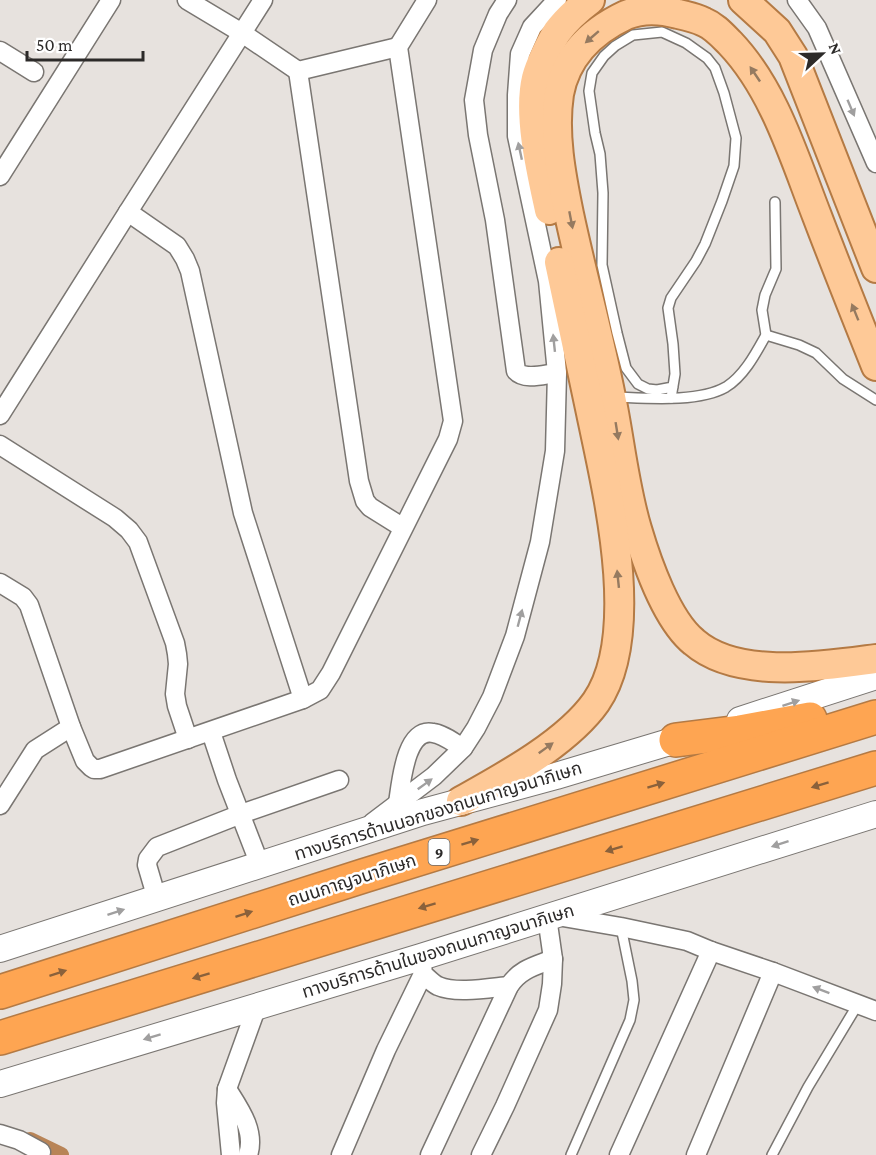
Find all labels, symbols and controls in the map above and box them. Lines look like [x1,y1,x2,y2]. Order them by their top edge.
scale bar [27,24,142,62]
north arrow [792,24,852,84]
one-way arrow [585,30,600,43]
text: 50 m [36,35,73,55]
text: N [826,40,845,57]
one-way arrow [750,66,761,82]
one-way arrow [847,100,856,117]
one-way arrow [515,142,525,161]
one-way arrow [566,211,576,229]
one-way arrow [849,302,859,320]
one-way arrow [549,334,559,353]
one-way arrow [612,422,621,441]
one-way arrow [614,570,623,589]
one-way arrow [516,609,525,627]
one-way arrow [782,698,800,707]
one-way arrow [538,742,554,754]
street label: ทางบริการด้านนอกของถนนกาญจนาภิเษก [292,758,584,864]
one-way arrow [417,778,432,790]
one-way arrow [647,780,665,789]
one-way arrow [811,781,829,790]
one-way arrow [461,837,479,847]
road number: 9 [428,839,450,865]
one-way arrow [771,839,789,849]
one-way arrow [605,844,623,854]
street label: ถนนกาญจนาภิเษก [285,850,419,910]
street label: ทางบริการด้านในของถนนกาญจนาภิเษก [300,900,576,1002]
one-way arrow [418,902,436,911]
one-way arrow [107,907,125,916]
one-way arrow [235,909,253,918]
one-way arrow [49,968,67,977]
one-way arrow [192,972,210,981]
one-way arrow [812,985,830,995]
one-way arrow [143,1033,161,1042]

